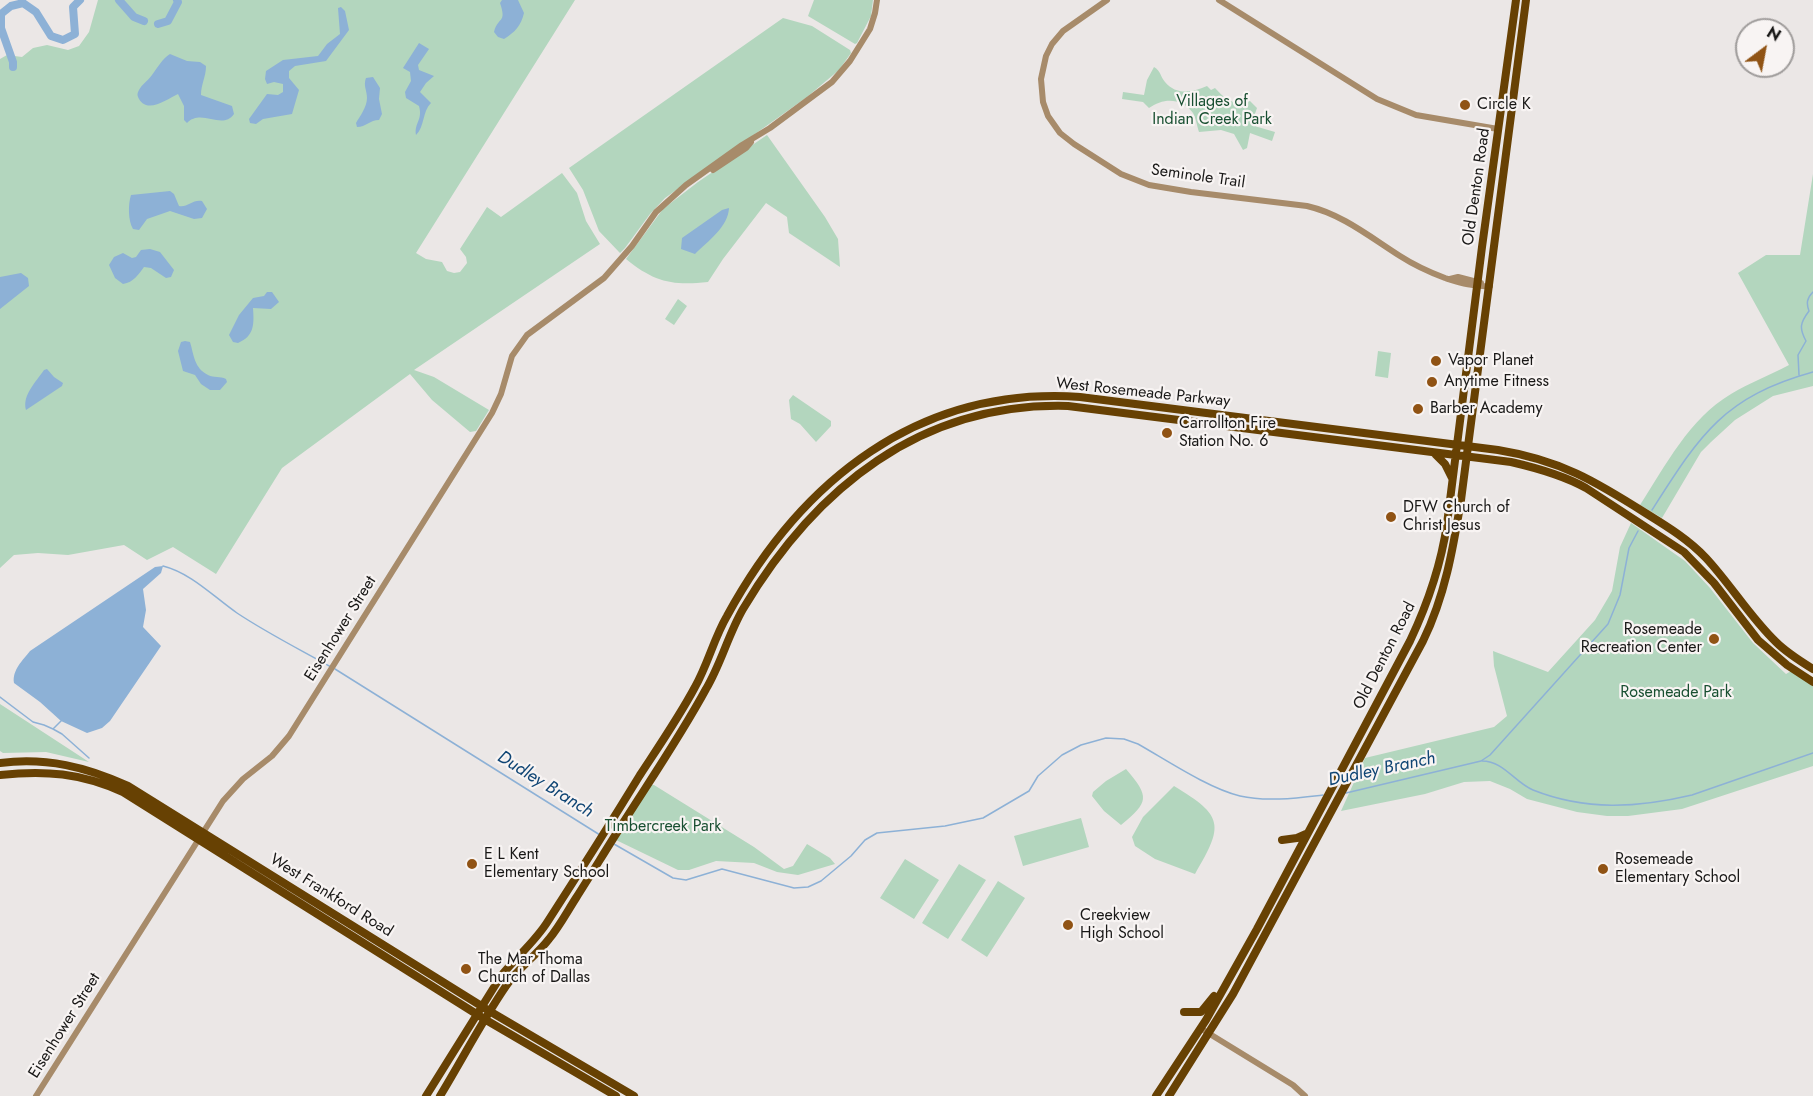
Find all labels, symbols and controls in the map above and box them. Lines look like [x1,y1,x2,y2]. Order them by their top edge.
north arrow [1735,18,1795,78]
text: N [1762,21,1785,47]
park label: Villages of Indian Creek Park [1152,92,1272,130]
place label: Circle K [1477,95,1531,115]
marker: Circle K [1458,98,1472,112]
street label: Old Denton Road [1459,127,1495,247]
street label: Seminole Trail [1150,161,1246,193]
place label: Vapor Planet [1448,351,1533,371]
marker: Vapor Planet [1429,354,1443,368]
place label: Anytime Fitness [1444,372,1549,392]
street label: West Rosemeade Parkway [1055,374,1231,412]
marker: Anytime Fitness [1425,375,1439,389]
place label: Barber Academy [1430,399,1542,419]
marker: Barber Academy [1411,402,1425,416]
place label: Carrollton Fire Station No. 6 [1179,414,1276,452]
marker: Carrollton Fire Station No. 6 [1160,426,1174,440]
place label: DFW Church of Christ Jesus [1403,498,1510,536]
marker: DFW Church of Christ Jesus [1384,510,1398,524]
street label: Eisenhower Street [301,573,381,685]
street label: Old Denton Road [1350,599,1420,713]
place label: Rosemeade Recreation Center [1581,620,1702,658]
marker: Rosemeade Recreation Center [1707,632,1721,646]
park label: Rosemeade Park [1620,683,1732,703]
water label: Dudley Branch [493,747,597,823]
water label: Dudley Branch [1326,748,1438,792]
park label: Timbercreek Park [605,817,721,837]
place label: E L Kent Elementary School [484,845,609,883]
street label: West Frankford Road [266,850,396,942]
place label: Rosemeade Elementary School [1615,850,1740,888]
marker: E L Kent Elementary School [465,857,479,871]
marker: Rosemeade Elementary School [1596,862,1610,876]
place label: Creekview High School [1080,906,1164,944]
marker: Creekview High School [1061,918,1075,932]
place label: The Mar Thoma Church of Dallas [478,950,590,988]
marker: The Mar Thoma Church of Dallas [459,962,473,976]
street label: Eisenhower Street [25,970,105,1082]

